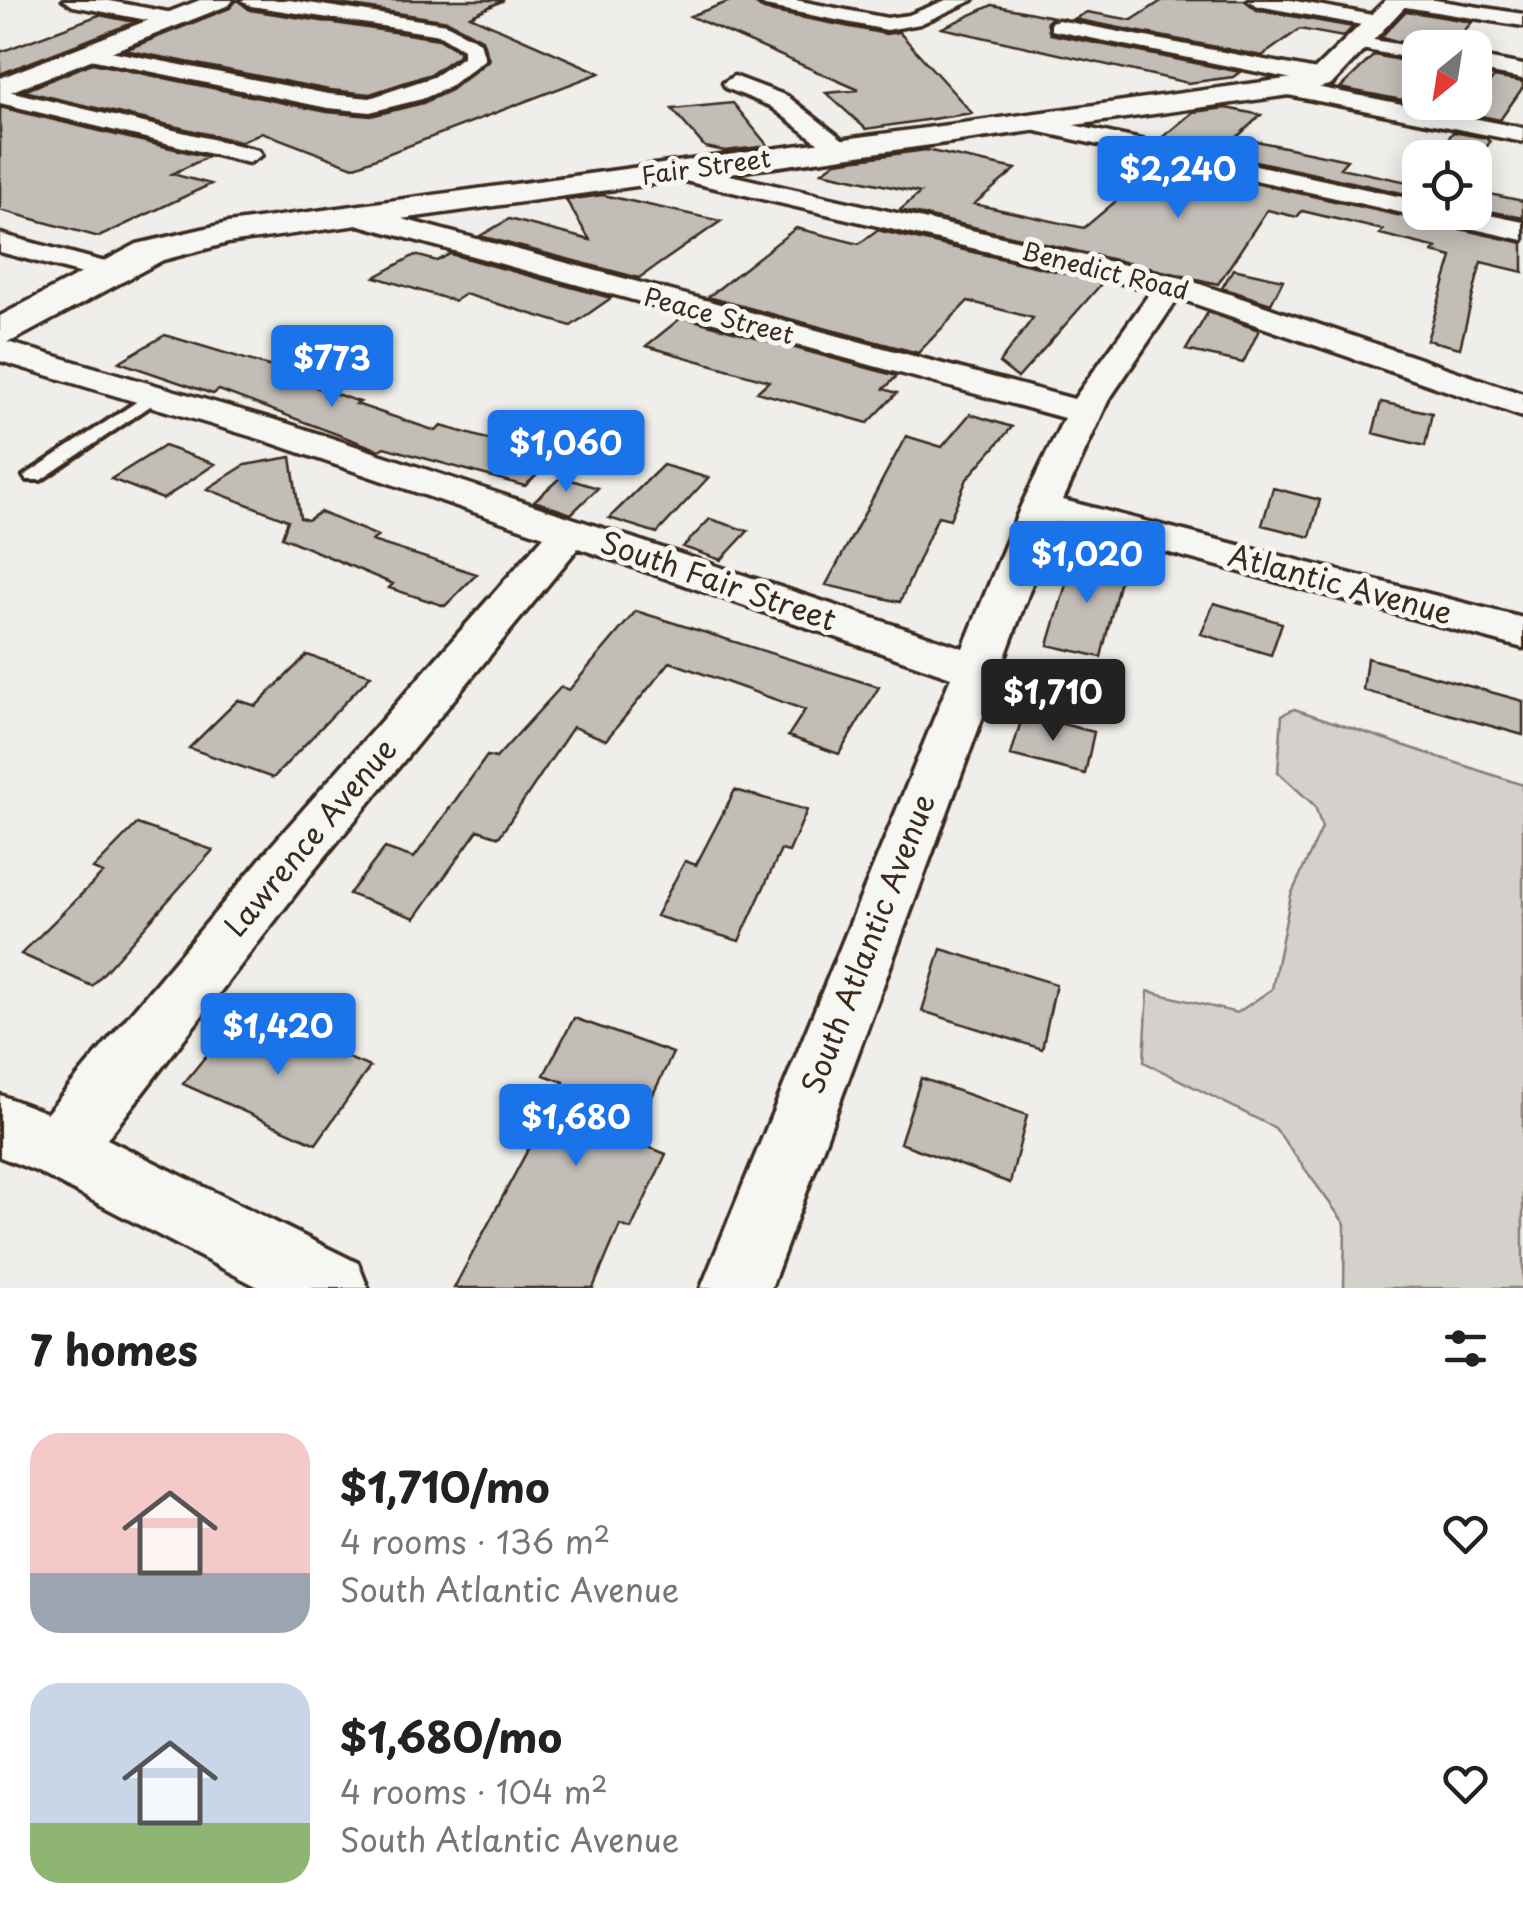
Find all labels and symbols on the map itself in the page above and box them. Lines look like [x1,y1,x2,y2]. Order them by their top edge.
north arrow [1402,30,1492,120]
pin: $2,240 [1097,136,1259,221]
street label: Fair Street [639,138,773,194]
street label: Benedict Road [1018,231,1193,309]
street label: Peace Street [640,277,798,353]
pin: $773 [273,325,391,410]
pin: $1,060 [485,410,647,495]
street label: South Fair Street [595,518,843,641]
pin: $1,020 [1006,521,1168,606]
street label: Atlantic Avenue [1224,531,1458,634]
pin: $1,710 [972,659,1134,744]
street label: Lawrence Avenue [212,727,406,946]
street label: South Atlantic Avenue [789,787,945,1100]
pin: $1,420 [197,993,359,1078]
pin: $1,680 [495,1084,657,1169]

